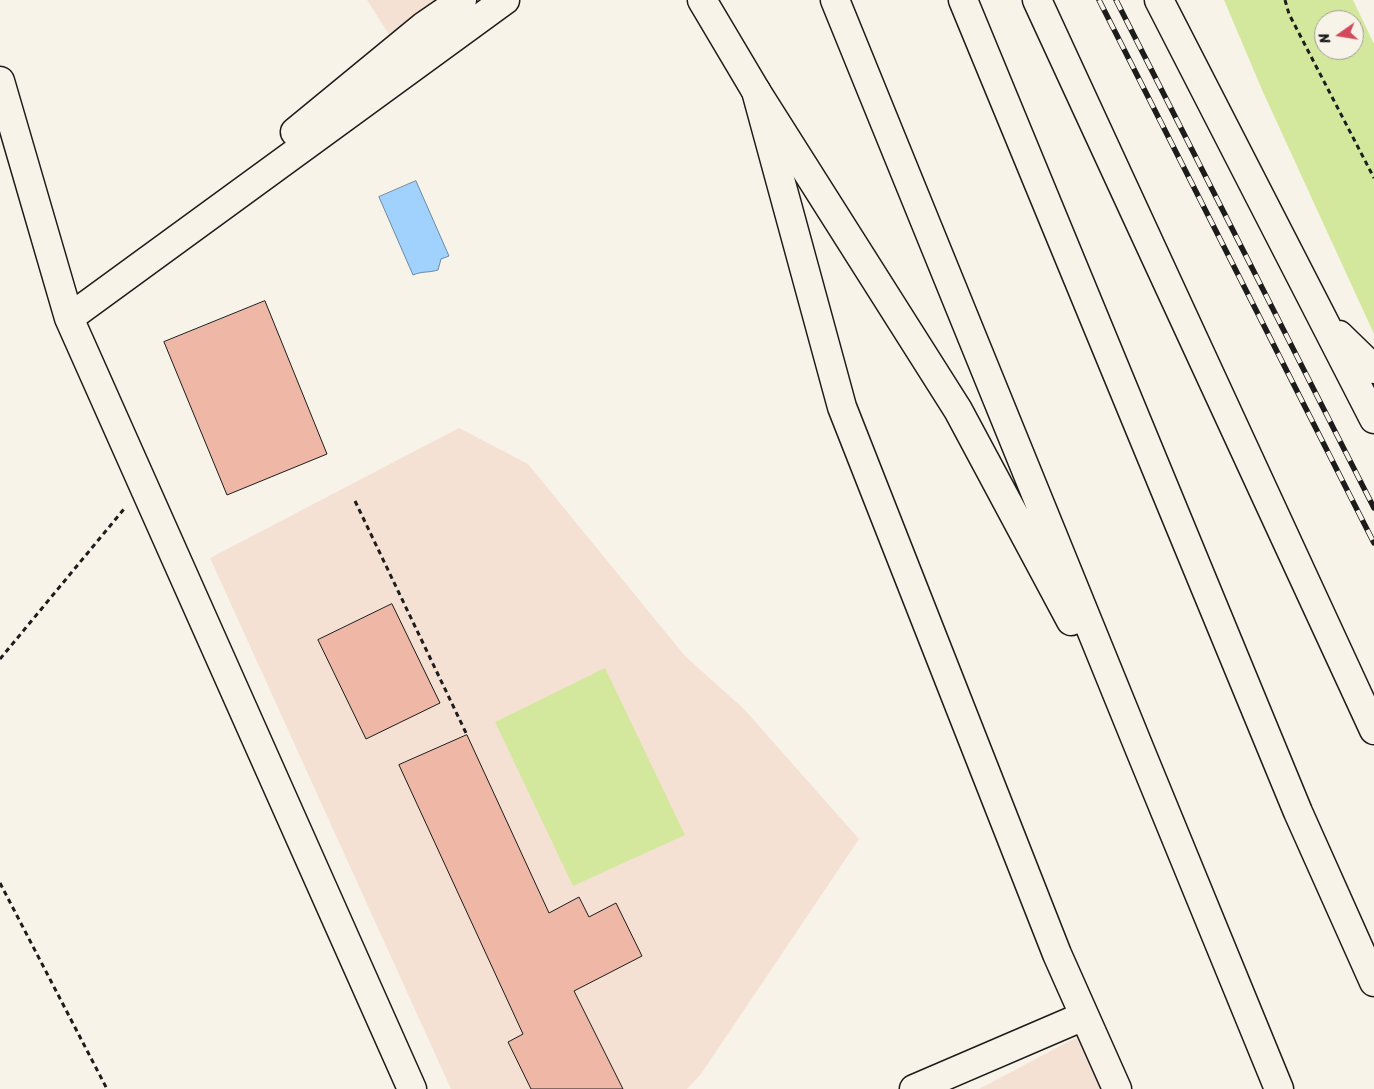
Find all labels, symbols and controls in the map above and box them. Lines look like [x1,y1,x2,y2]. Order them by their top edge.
north arrow [1314,10,1364,60]
text: N [1312,31,1338,46]

